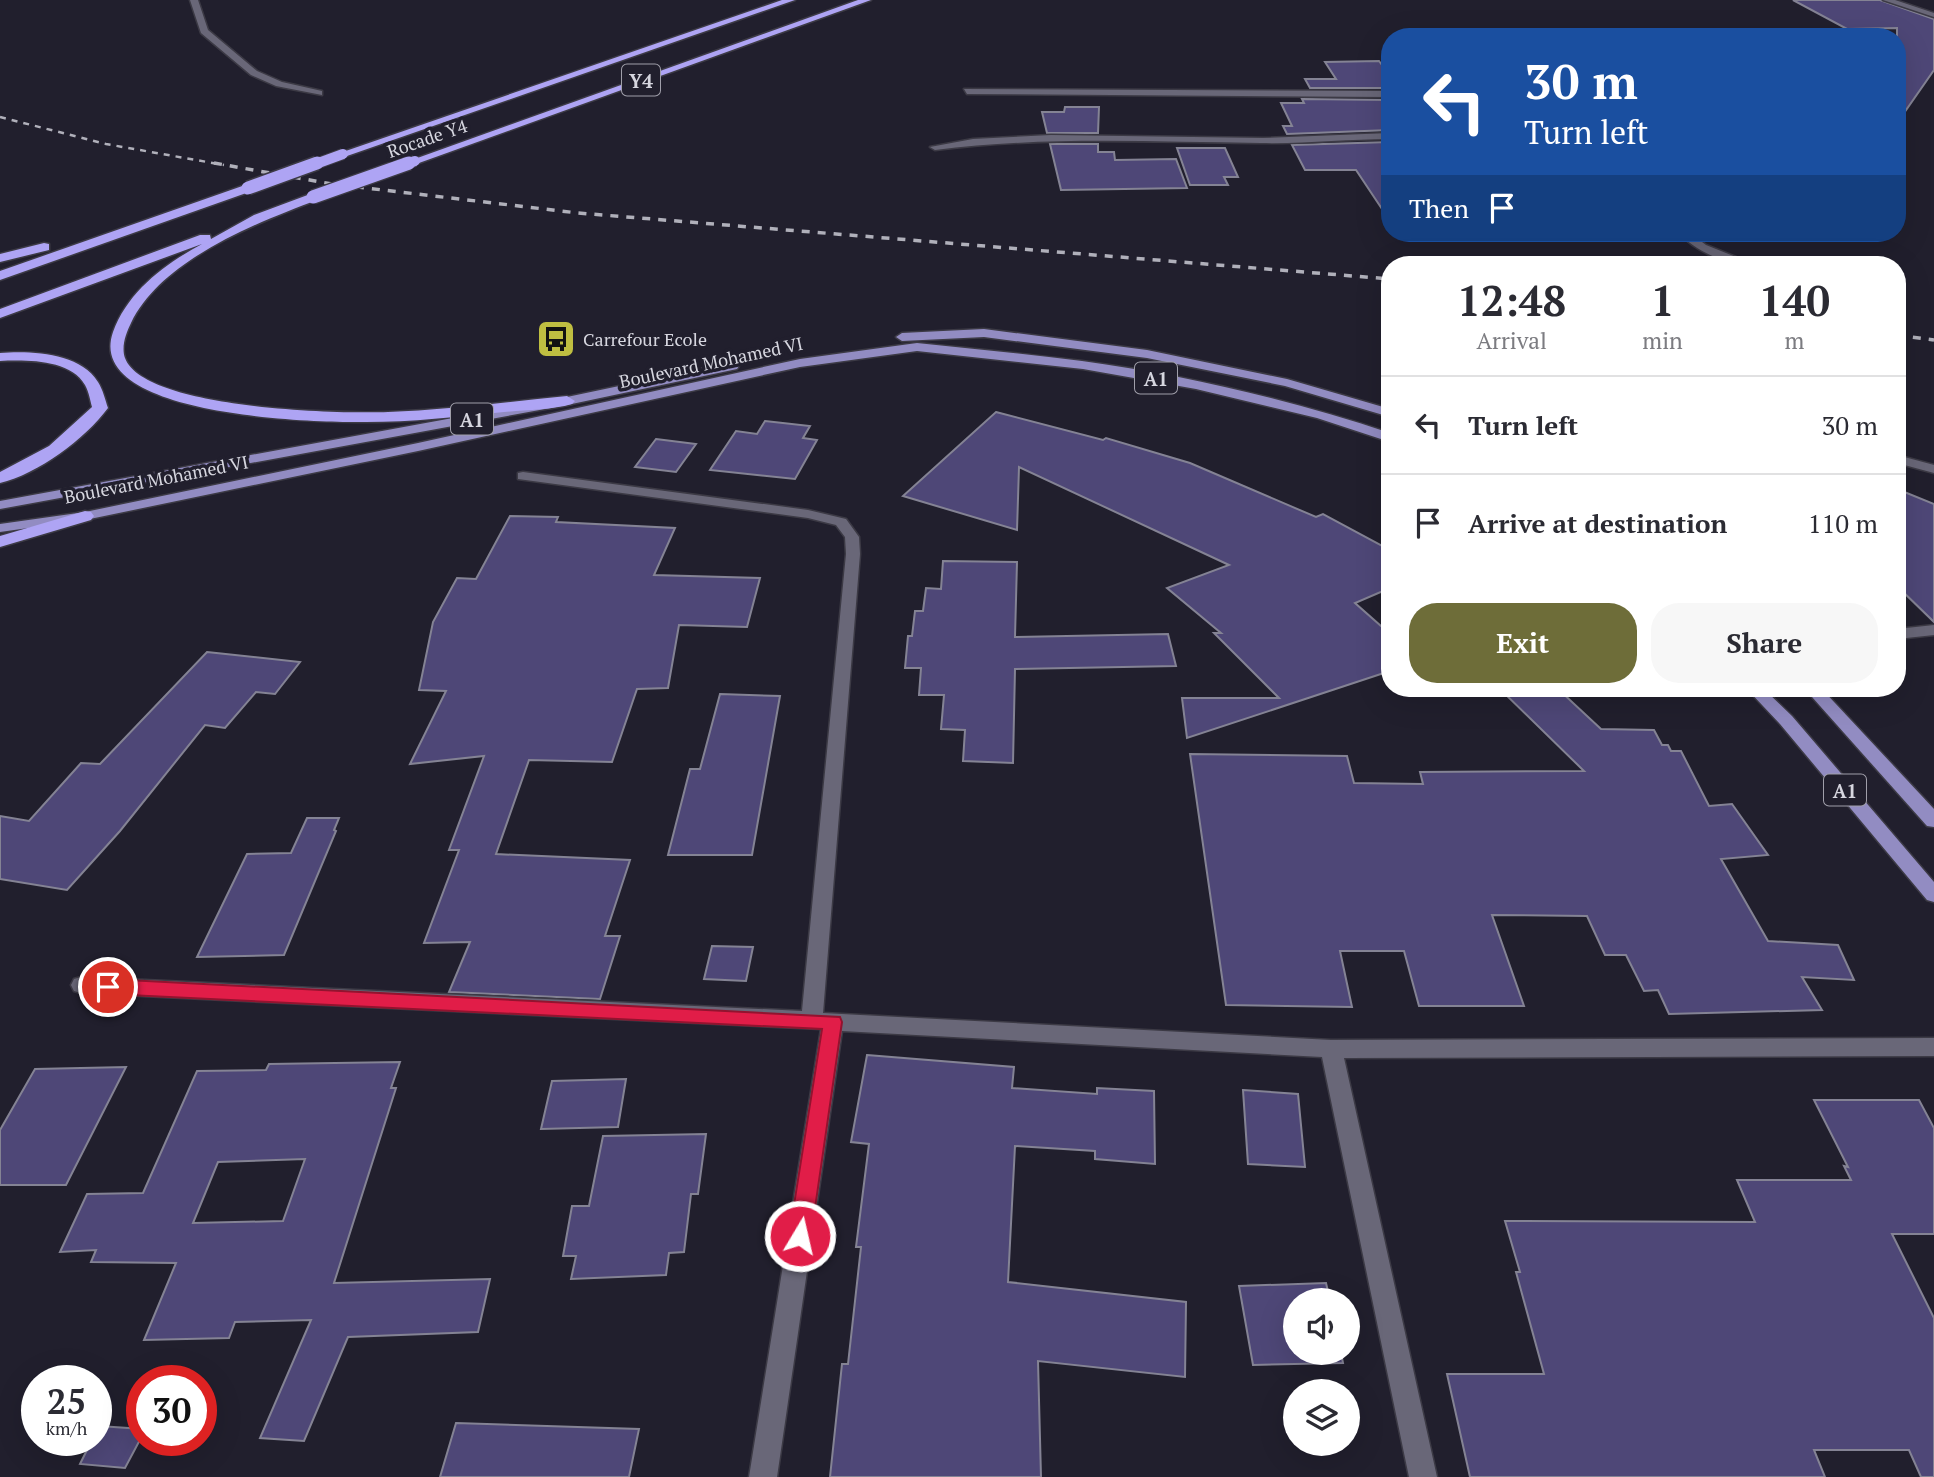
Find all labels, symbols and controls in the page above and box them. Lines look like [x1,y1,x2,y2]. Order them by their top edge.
text: 30 m [1524,48,1638,113]
icon: left [1409,56,1500,147]
road number: Y4 [622,64,660,96]
text: Turn left [1524,111,1648,153]
street label: Rocade Y4 [384,113,471,163]
icon: arrive [1483,189,1521,227]
text: Then [1409,191,1469,225]
text: 12:48 [1457,272,1566,328]
text: 1 [1651,272,1674,328]
text: 140 [1759,272,1830,328]
bus stop icon: Carrefour Ecole [535,318,577,360]
text: Arrival [1476,325,1547,356]
text: min [1642,325,1683,356]
text: m [1784,325,1804,356]
place label: Carrefour Ecole [583,327,707,351]
street label: Boulevard Mohamed VI [617,331,805,393]
road number: A1 [1135,362,1177,394]
road number: A1 [451,404,493,434]
icon: left [1409,406,1447,444]
text: Turn left [1468,408,1578,442]
text: 30 m [1822,408,1878,442]
street label: Boulevard Mohamed VI [62,449,250,509]
icon: arrive [1409,504,1447,542]
text: Arrive at destination [1468,506,1727,540]
text: 110 m [1808,506,1878,540]
button: Exit [1409,603,1637,683]
button: Share [1651,603,1878,683]
road number: A1 [1824,775,1866,806]
pin [78,957,138,1017]
icon: arrive [89,968,127,1006]
position arrow [763,1199,837,1273]
map controls [1283,1288,1360,1456]
button: sound [1283,1288,1360,1365]
speed limit sign: 30 [126,1365,217,1456]
text: 25 [47,1378,86,1424]
button: layers [1283,1379,1360,1456]
text: km/h [46,1416,87,1440]

